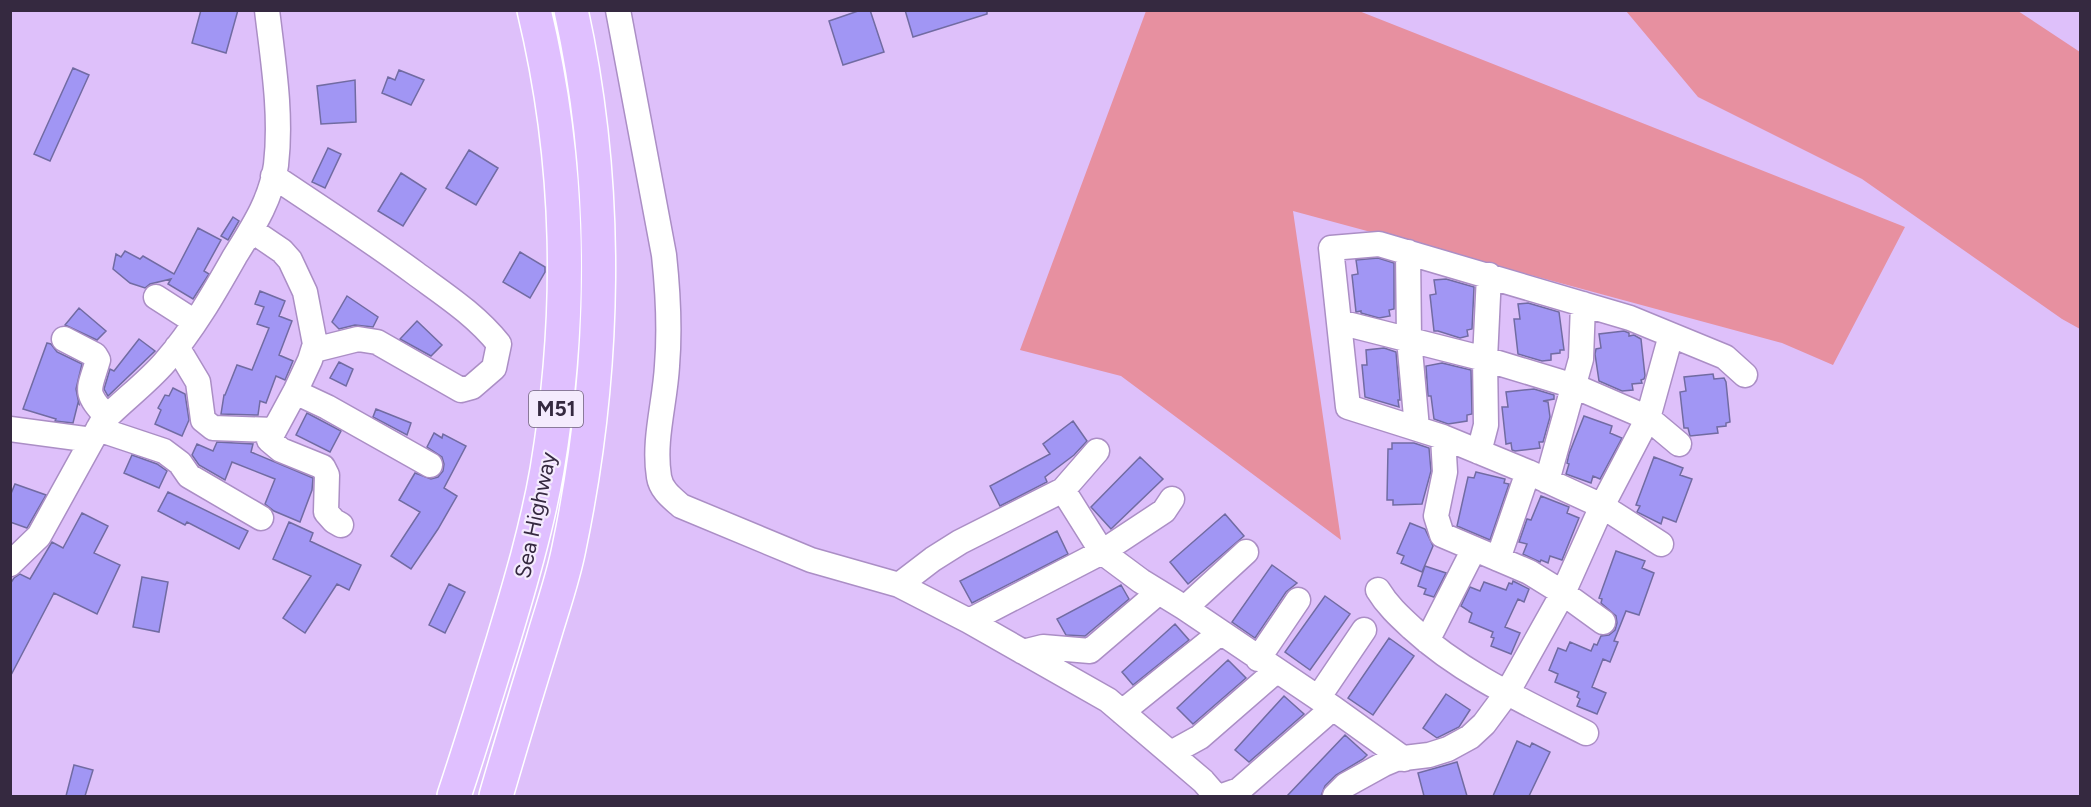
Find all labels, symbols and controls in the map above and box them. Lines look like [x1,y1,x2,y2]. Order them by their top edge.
road number: M51 [529,391,583,427]
street label: Sea Highway [509,449,562,581]

